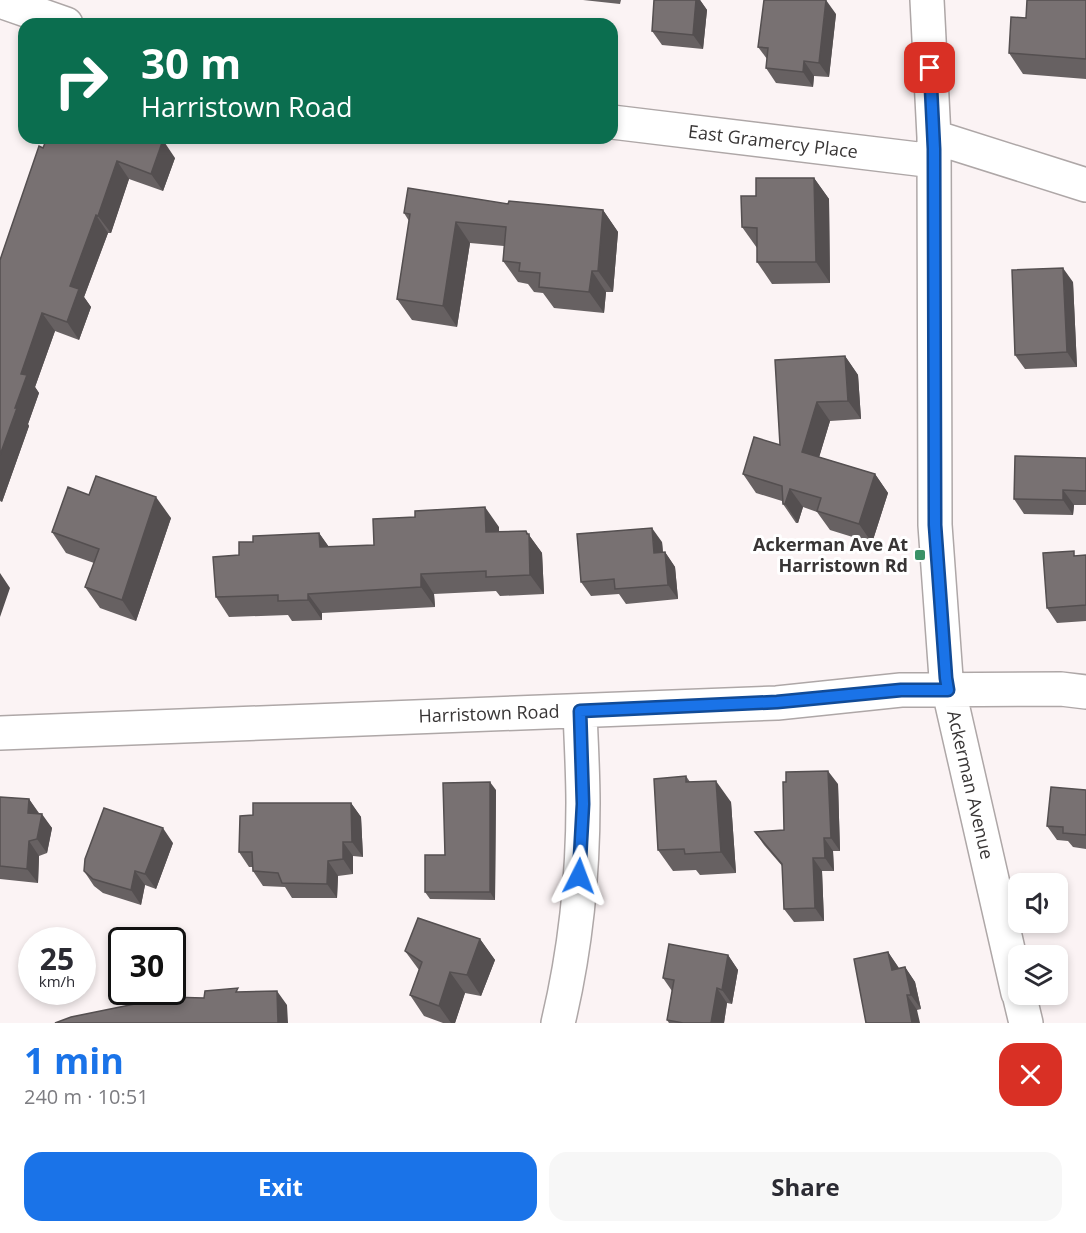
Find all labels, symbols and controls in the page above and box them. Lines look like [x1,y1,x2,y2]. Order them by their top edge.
text: 30 m [141,34,241,91]
icon: right [42,42,120,120]
pin [904,42,955,93]
icon: arrive [913,51,946,84]
text: Harristown Road [141,88,352,125]
street label: East Gramercy Place [687,119,859,163]
place label: Ackerman Ave At Harristown Rd [753,532,908,577]
marker: Ackerman Ave At Harristown Rd [913,548,927,562]
street label: Harristown Road [418,699,560,727]
street label: Ackerman Avenue [942,708,1000,862]
position arrow [547,844,611,908]
map controls [1008,873,1068,1005]
button: sound [1008,873,1068,933]
speed limit sign: 30 [108,927,186,1005]
text: 25 [40,938,74,979]
button: layers [1008,945,1068,1005]
text: km/h [39,971,75,991]
text: 1 min [24,1036,124,1085]
button: close [999,1043,1062,1106]
text: 240 m · 10:51 [24,1083,149,1110]
button: Exit [24,1152,537,1221]
button: Share [549,1152,1062,1221]

